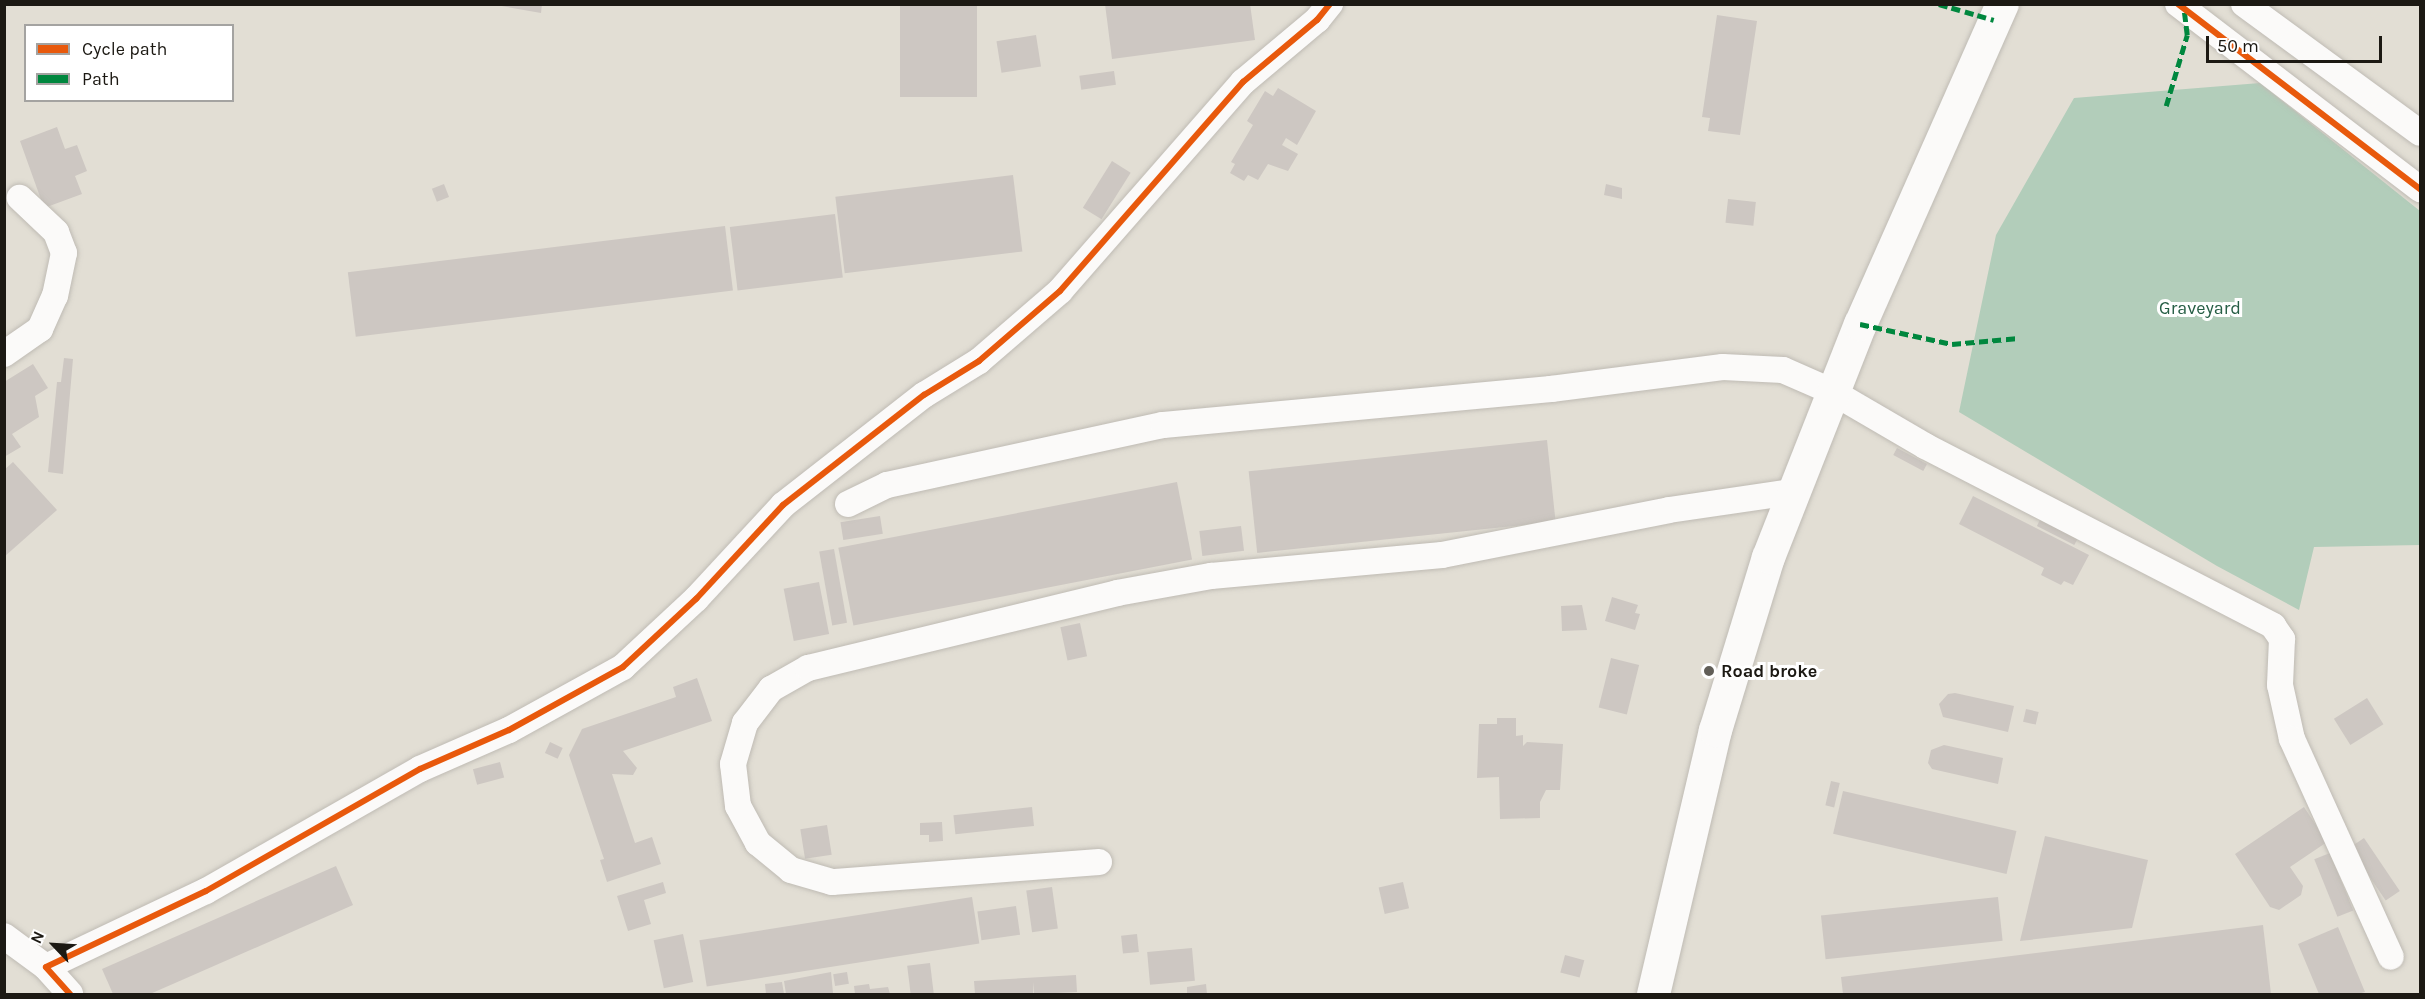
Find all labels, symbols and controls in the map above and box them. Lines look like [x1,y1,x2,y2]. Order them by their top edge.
legend [24,24,234,102]
scale bar [2209,24,2384,62]
text: 50 m [2217,35,2259,57]
text: Cycle path [82,38,167,60]
text: Path [82,68,120,90]
park label: Graveyard [2159,297,2241,319]
place label: Road broke [1721,660,1817,682]
marker: Road broke [1702,664,1716,678]
north arrow [24,915,84,975]
text: N [26,928,48,946]

